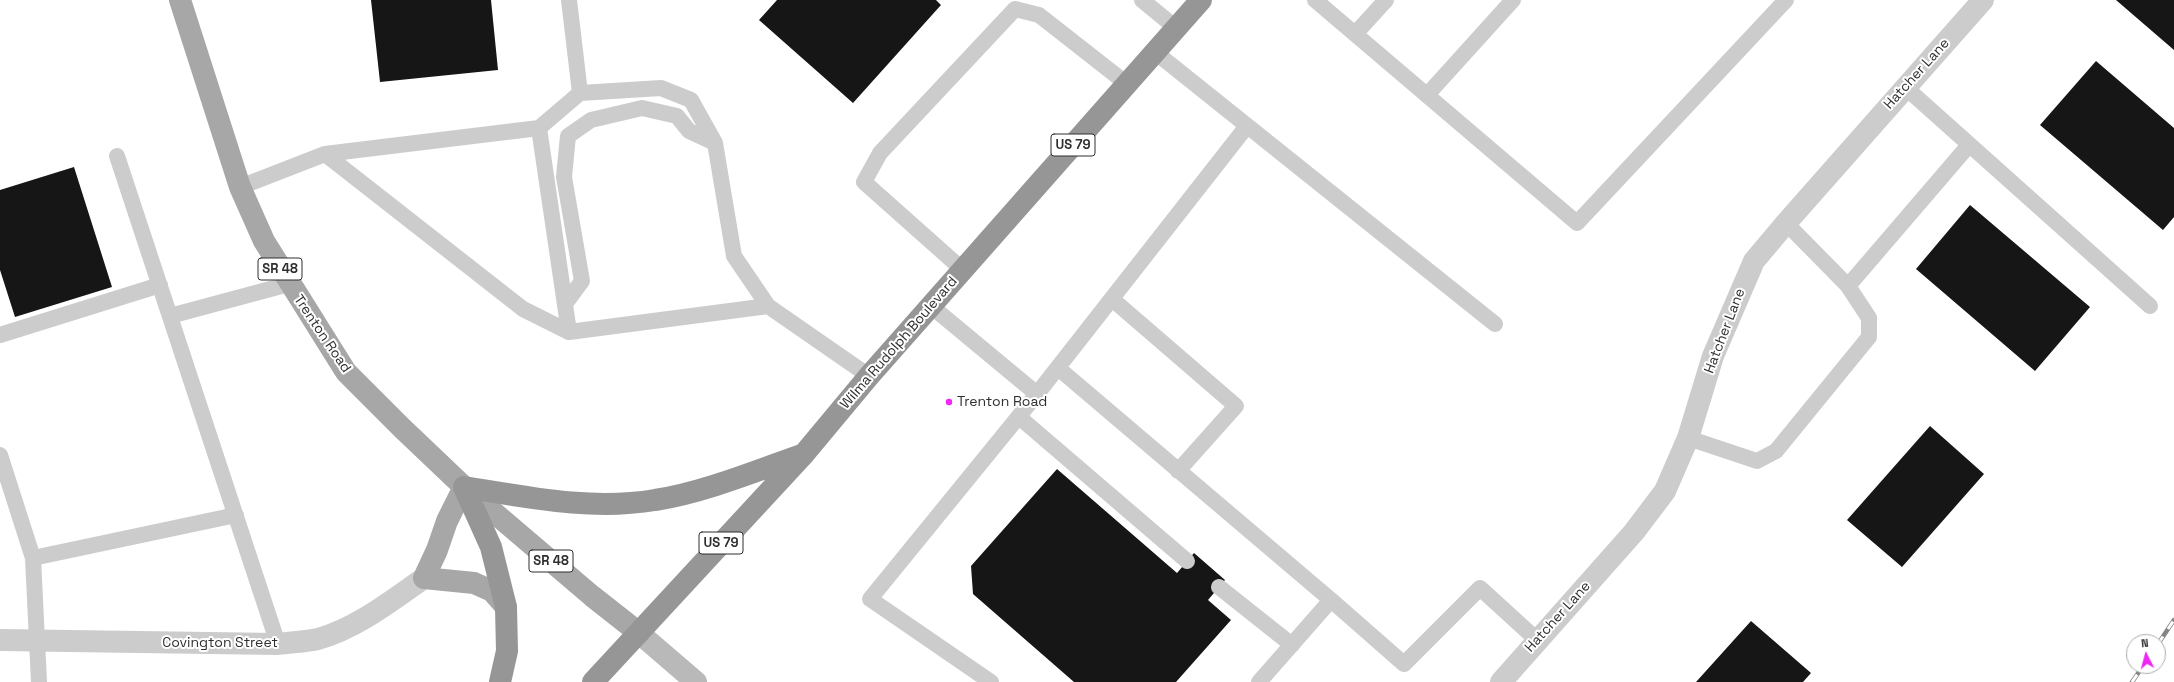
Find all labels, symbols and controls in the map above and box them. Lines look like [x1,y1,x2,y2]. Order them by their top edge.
street label: Hatcher Lane [1881,35,1953,113]
road number: US 79 [1051,134,1095,156]
road number: SR 48 [258,258,302,280]
street label: Wilma Rudolph Boulevard [837,273,961,413]
street label: Hatcher Lane [1701,286,1749,376]
street label: Trenton Road [290,292,354,376]
place label: Trenton Road [957,394,1047,410]
marker: Trenton Road [944,397,954,407]
road number: US 79 [699,532,743,554]
road number: SR 48 [529,550,573,572]
street label: Hatcher Lane [1522,578,1594,656]
north arrow [2126,634,2166,674]
street label: Covington Street [162,635,278,651]
text: N [2140,636,2149,650]

